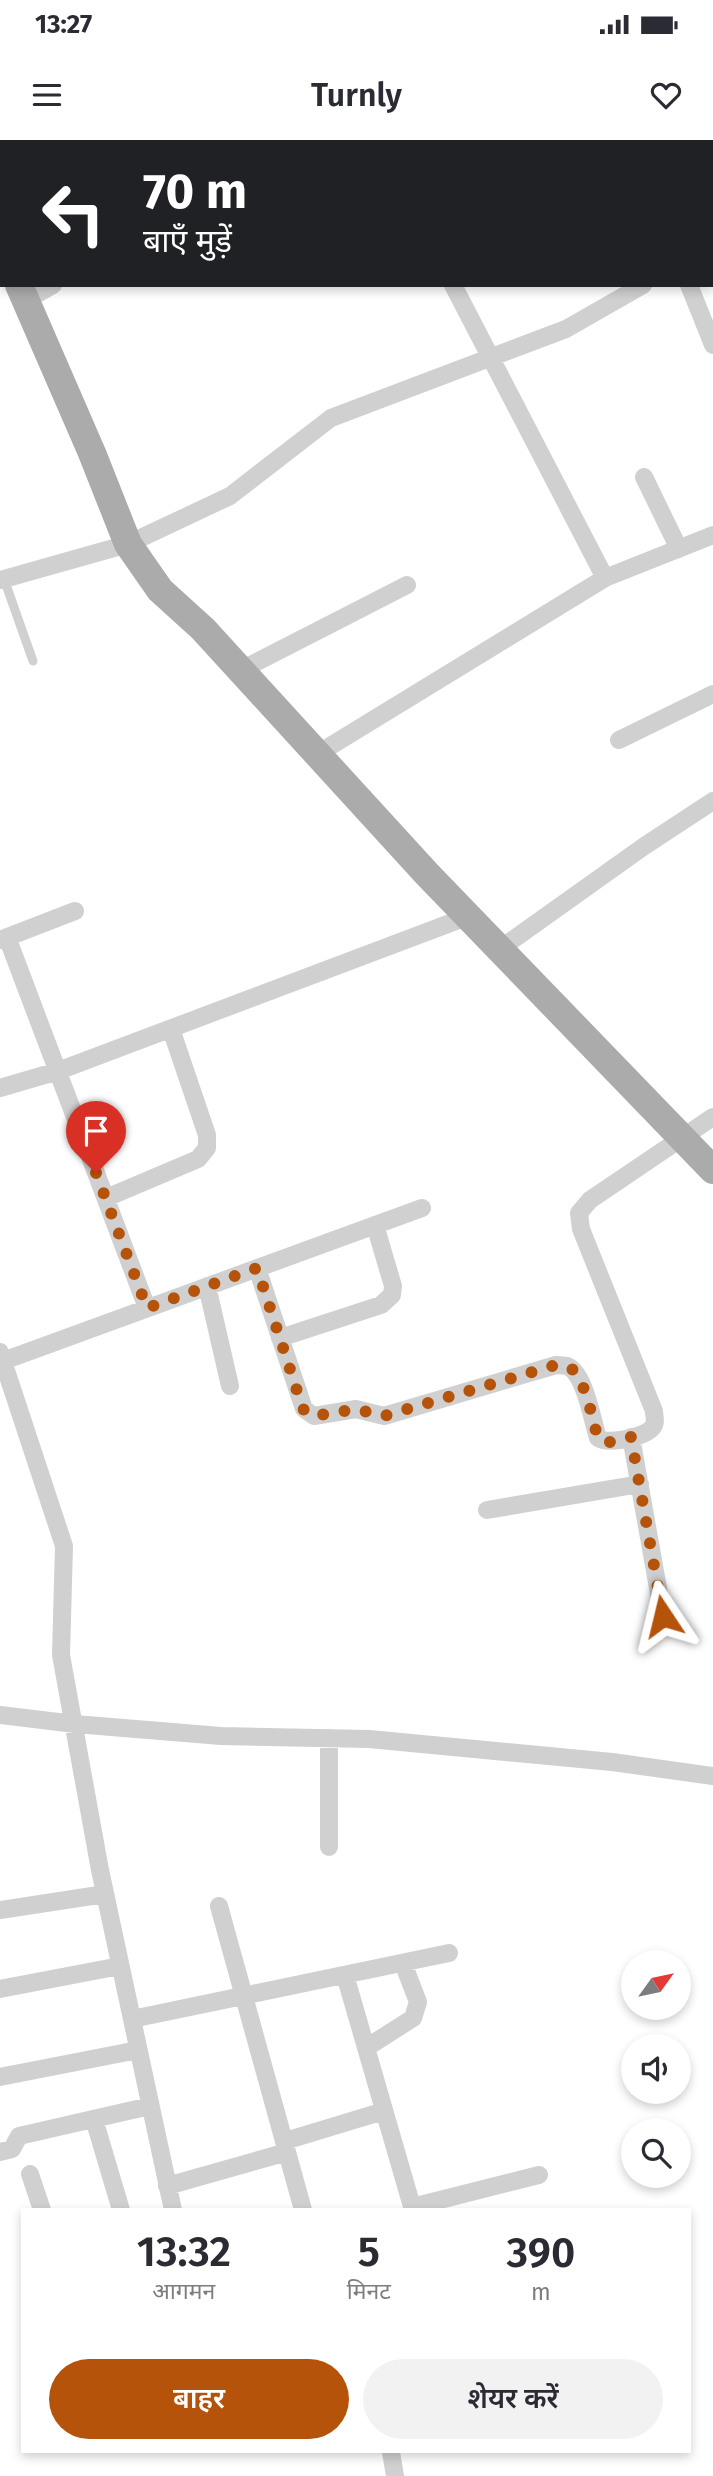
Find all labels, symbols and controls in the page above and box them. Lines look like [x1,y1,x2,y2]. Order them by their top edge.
text: 13:27 [35,9,92,40]
icon: menu [28,76,66,114]
text: Turnly [311,76,402,114]
icon: heart [647,76,685,114]
text: 70 m [143,162,247,221]
icon: left [28,168,119,259]
text: बाएँ मुड़ें [143,222,232,260]
pin [66,1101,126,1173]
icon: arrive [77,1112,115,1150]
position arrow [626,1579,700,1653]
north arrow [621,1950,691,2020]
map controls [621,1950,691,2188]
button: sound [621,2034,691,2104]
button: search [621,2118,691,2188]
text: 13:32 [137,2227,231,2277]
text: 5 [358,2227,380,2277]
text: 390 [507,2228,575,2278]
text: आगमन [152,2277,215,2305]
text: मिनट [347,2277,391,2305]
text: m [531,2278,551,2306]
button: बाहर [49,2359,349,2439]
button: शेयर करें [363,2359,663,2439]

